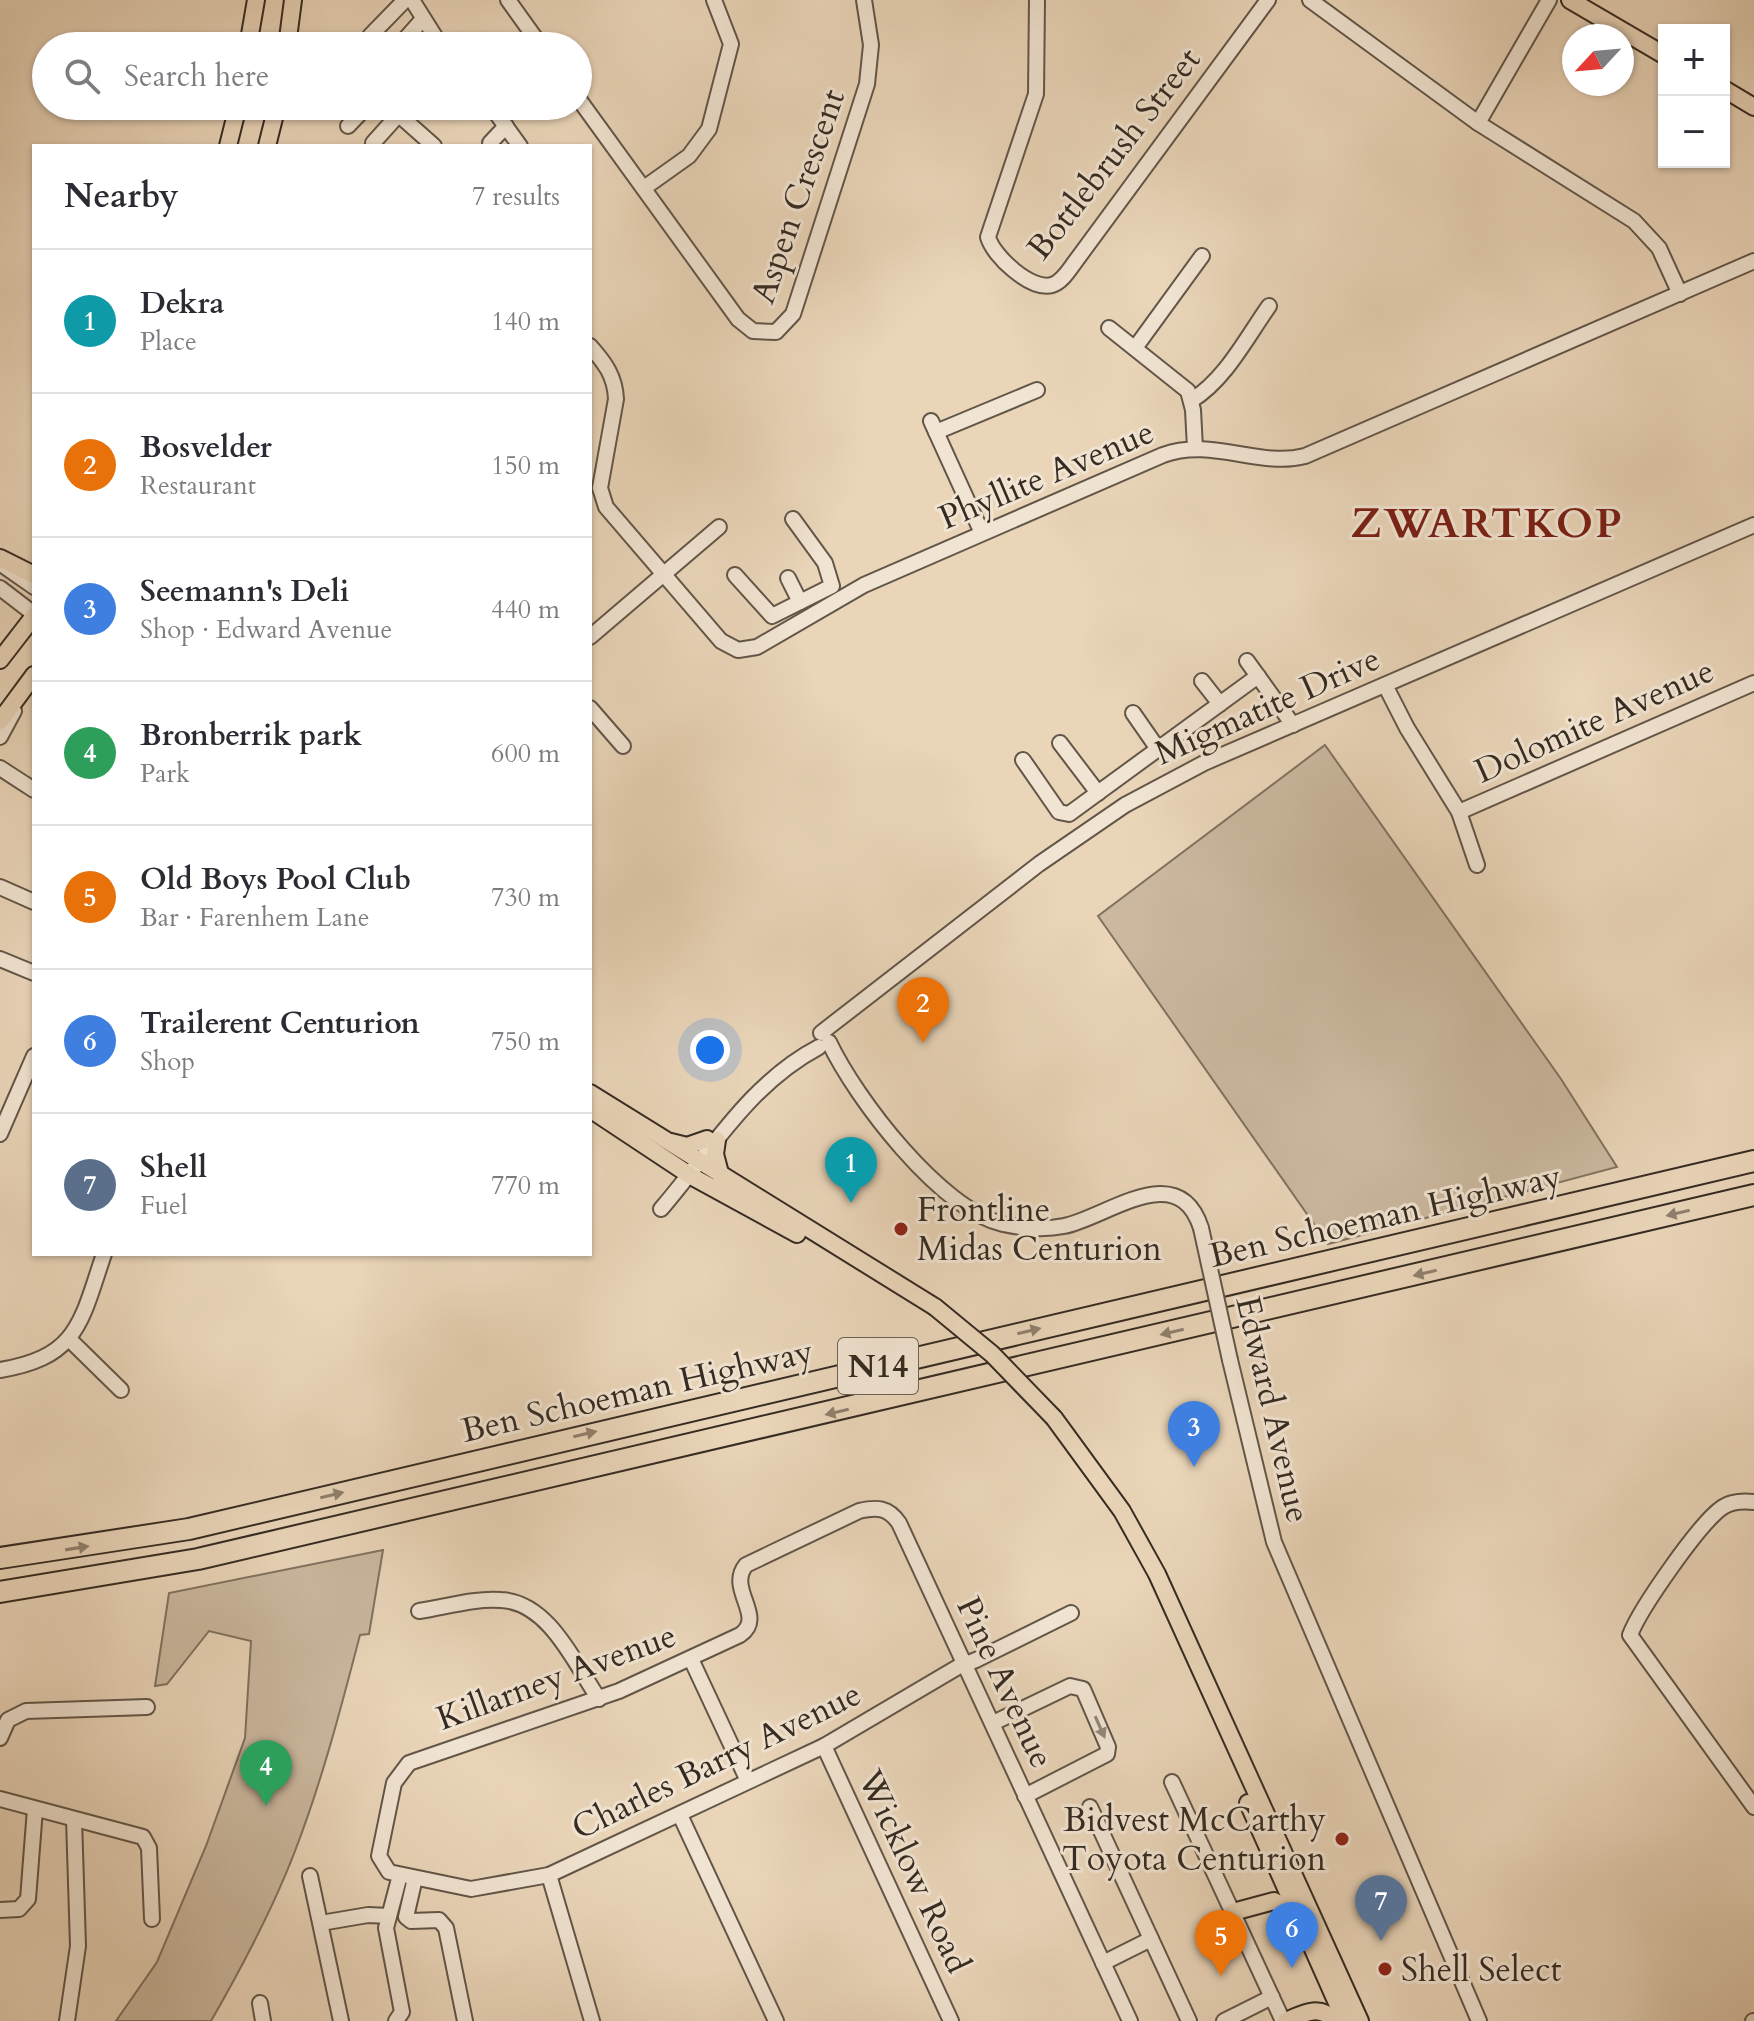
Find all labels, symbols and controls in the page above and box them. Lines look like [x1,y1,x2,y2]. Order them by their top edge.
north arrow [1562,24,1634,96]
map controls [1658,24,1730,168]
button: + [1658,24,1730,96]
search box [32,32,592,120]
street label: Bottlebrush Street [1016,38,1211,269]
icon: search [60,54,104,98]
text: Search here [124,56,269,97]
street label: Aspen Crescent [740,83,856,310]
button: − [1658,96,1730,168]
text: Nearby [64,173,179,219]
text: 7 results [472,179,560,214]
text: Dekra [140,283,225,324]
text: 1 [83,304,97,339]
text: 140 m [491,304,560,339]
text: Place [140,324,197,359]
street label: Phyllite Avenue [932,409,1161,541]
text: Bosvelder [140,427,272,468]
text: 2 [83,448,97,483]
text: 150 m [491,448,560,483]
text: Restaurant [140,468,256,503]
district label: ZWARTKOP [1350,495,1624,552]
text: Seemann's Deli [140,571,349,612]
text: 3 [83,592,97,627]
text: 440 m [491,592,560,627]
text: Shop · Edward Avenue [140,612,392,647]
street label: Migmatite Drive [1148,636,1387,776]
street label: Dolomite Avenue [1468,648,1721,794]
text: Bronberrik park [140,715,362,756]
text: 4 [83,736,97,771]
text: 600 m [491,736,560,771]
text: Park [140,756,190,791]
text: Old Boys Pool Club [140,859,411,900]
text: 5 [83,880,97,915]
text: 730 m [491,880,560,915]
text: Bar · Farenhem Lane [140,900,370,935]
pin: 2 [897,977,949,1043]
text: Trailerent Centurion [140,1003,420,1044]
text: 6 [83,1024,97,1059]
text: 750 m [491,1024,560,1059]
your location [690,1030,730,1070]
text: Shop [140,1044,195,1079]
pin: 1 [825,1137,877,1203]
text: Shell [140,1147,207,1188]
street label: Ben Schoeman Highway [1205,1153,1566,1279]
text: 7 [83,1168,97,1203]
text: 770 m [491,1168,560,1203]
place label: Frontline Midas Centurion [917,1187,1162,1272]
text: Fuel [140,1188,188,1223]
one-way arrow [1665,1207,1690,1220]
marker: Frontline Midas Centurion [892,1220,910,1238]
one-way arrow [1412,1267,1437,1280]
street label: Edward Avenue [1225,1292,1321,1527]
one-way arrow [1016,1324,1041,1337]
one-way arrow [1159,1326,1184,1339]
street label: Ben Schoeman Highway [457,1328,818,1454]
road number: N14 [838,1338,918,1394]
pin: 3 [1168,1401,1220,1467]
one-way arrow [825,1406,850,1418]
one-way arrow [572,1428,597,1440]
one-way arrow [319,1488,344,1500]
one-way arrow [65,1541,90,1554]
street label: Pine Avenue [945,1589,1065,1775]
street label: Killarney Avenue [430,1612,682,1742]
street label: Charles Barry Avenue [564,1671,869,1851]
one-way arrow [1093,1715,1106,1739]
pin: 4 [240,1740,292,1806]
street label: Wicklow Road [847,1762,981,1980]
place label: Bidvest McCarthy Toyota Centurion [1062,1797,1326,1882]
marker: Bidvest McCarthy Toyota Centurion [1333,1830,1351,1848]
pin: 7 [1355,1875,1407,1941]
pin: 6 [1266,1902,1318,1968]
pin: 5 [1195,1910,1247,1976]
place label: Shell Select [1401,1947,1562,1993]
marker: Shell Select [1376,1960,1394,1978]

